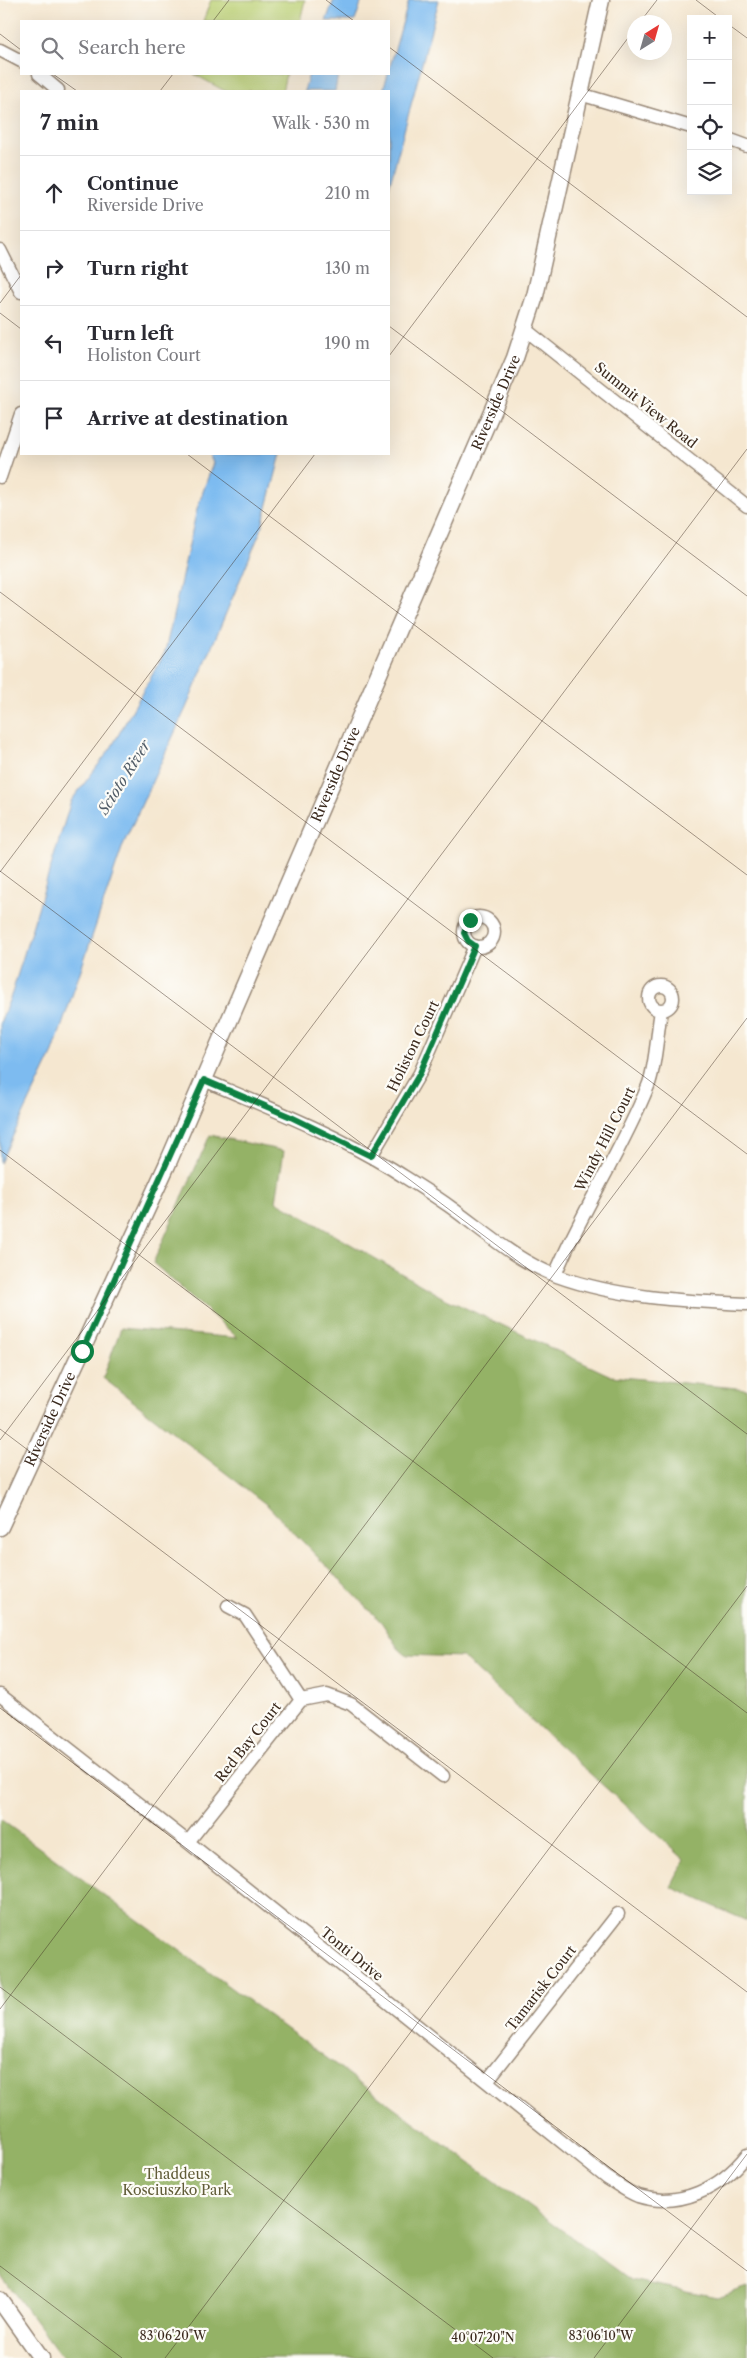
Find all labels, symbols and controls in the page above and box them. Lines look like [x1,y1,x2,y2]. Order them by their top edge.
north arrow [627,15,672,60]
map controls [687,15,732,195]
button: + [687,15,732,60]
search box [20,20,390,75]
icon: search [38,34,66,62]
text: Search here [78,36,186,59]
button: − [687,60,732,105]
button: locate [687,105,732,150]
text: 7 min [40,110,99,135]
text: Walk · 530 m [272,113,370,133]
button: layers [687,150,732,195]
text: Continue [87,172,179,195]
icon: ahead [40,179,68,207]
text: 210 m [325,183,370,203]
text: Riverside Drive [87,195,204,215]
icon: right [40,254,68,282]
text: Turn right [87,257,188,280]
text: 130 m [325,258,370,278]
text: Turn left [87,322,174,345]
icon: left [40,329,68,357]
text: 190 m [325,333,370,353]
text: Holiston Court [87,345,201,365]
street label: Riverside Drive [467,352,524,453]
street label: Summit View Road [591,358,701,452]
icon: arrive [40,404,68,432]
text: Arrive at destination [87,407,288,430]
street label: Riverside Drive [307,724,364,825]
water label: Scioto River [93,735,155,819]
route end [459,909,482,932]
street label: Holiston Court [383,997,443,1095]
street label: Windy Hill Court [570,1084,639,1195]
route start [71,1340,94,1363]
street label: Riverside Drive [20,1369,79,1469]
street label: Red Bay Court [211,1698,285,1786]
street label: Tonti Drive [317,1923,387,1985]
street label: Tamarisk Court [502,1942,580,2034]
park label: Thaddeus Kosciuszko Park [123,2165,232,2199]
text: 83°06'20"W [140,2328,207,2343]
text: 83°06'10"W [569,2328,634,2343]
text: 40°07'20"N [451,2330,515,2345]

